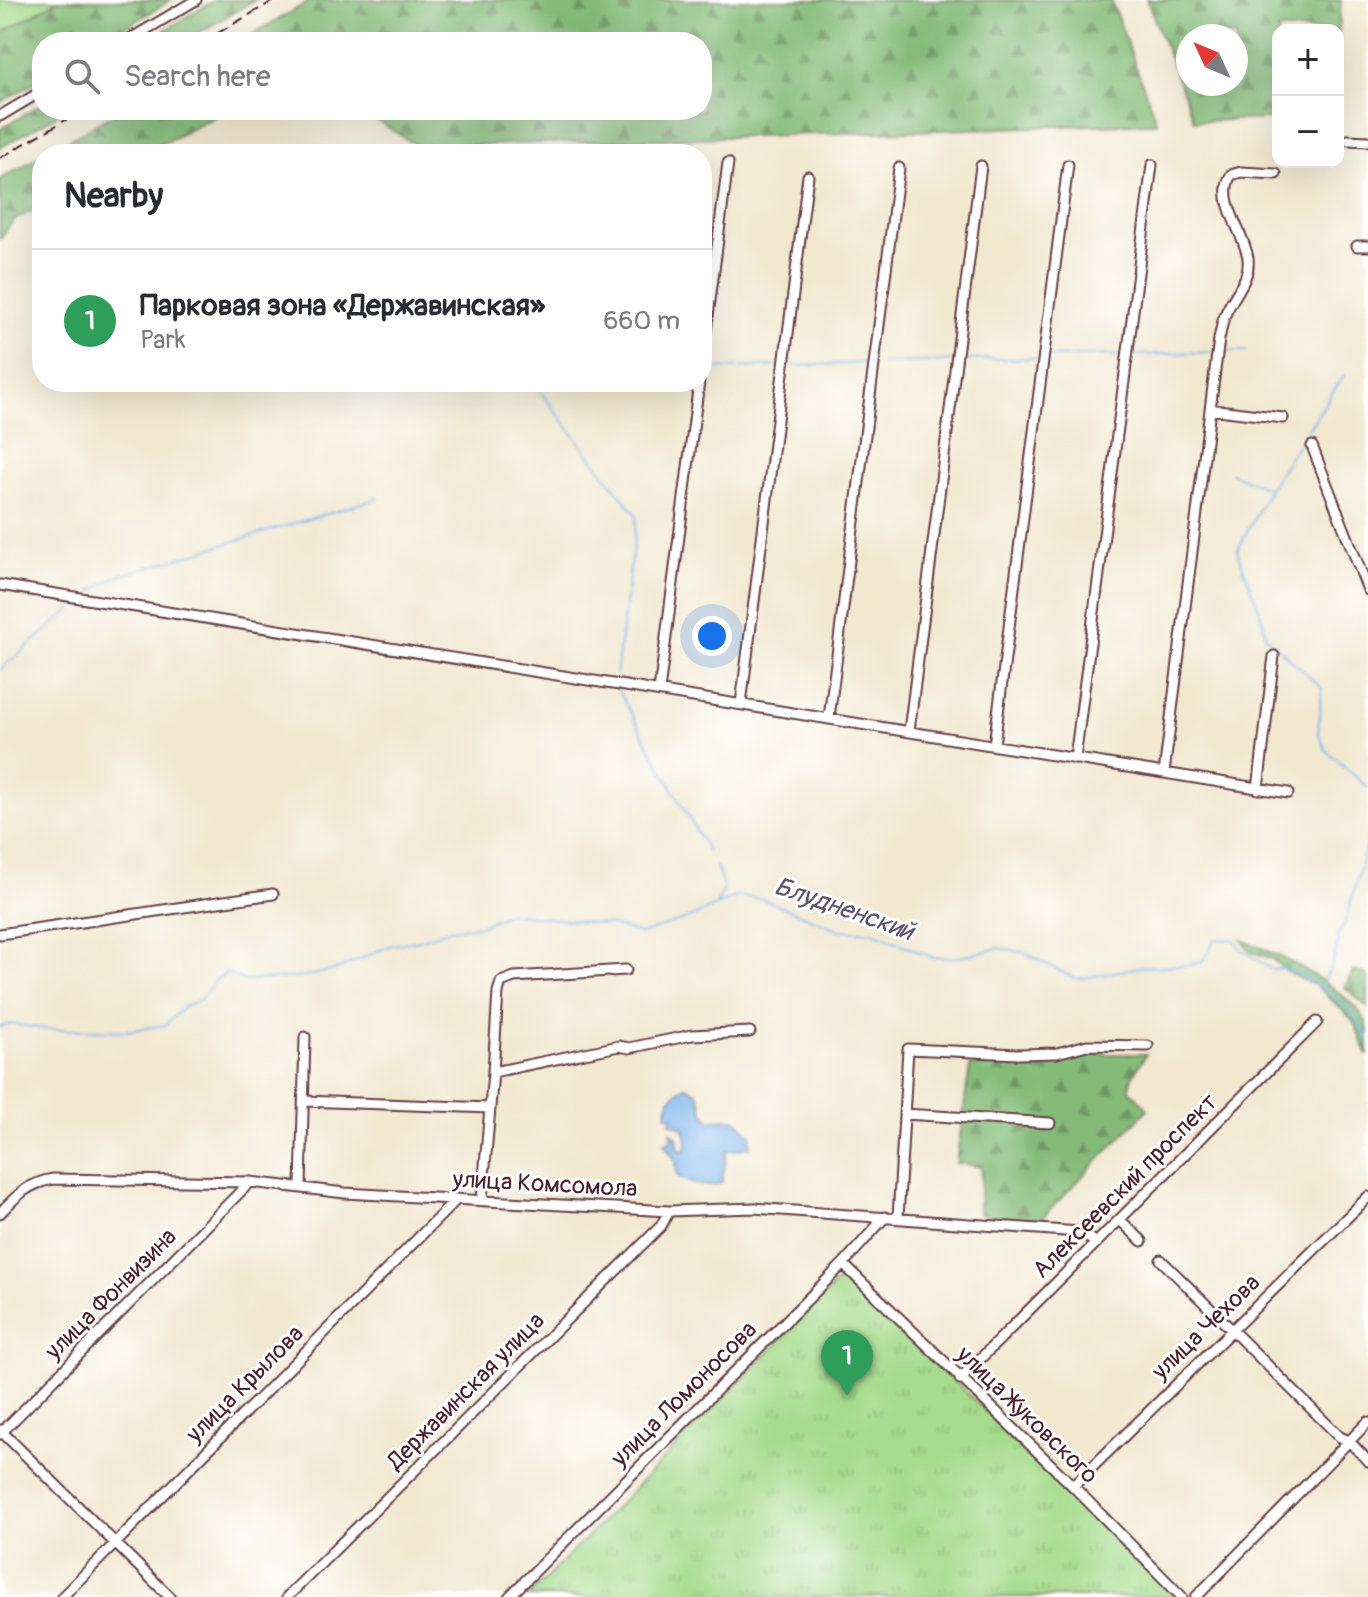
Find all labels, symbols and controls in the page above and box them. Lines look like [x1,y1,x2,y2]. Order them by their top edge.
north arrow [1176,24,1248,96]
map controls [1272,24,1344,168]
button: + [1272,24,1344,96]
search box [32,32,712,120]
icon: search [60,54,104,98]
text: Search here [124,58,271,95]
button: − [1272,96,1344,168]
text: Nearby [64,175,163,218]
text: Парковая зона «Державинская» [140,287,545,324]
text: 1 [85,305,95,337]
text: 660 m [603,305,680,337]
text: Park [140,324,186,356]
your location [692,616,732,656]
water label: Блудненский [770,870,920,949]
street label: Алексеевский проспект [1027,1088,1223,1284]
street label: улица Комсомола [451,1165,638,1203]
street label: улица Фонвизина [39,1222,183,1366]
street label: улица Чехова [1145,1268,1266,1386]
street label: Державинская улица [381,1306,551,1476]
street label: улица Ломоносова [604,1315,763,1474]
street label: улица Крылова [180,1319,310,1449]
pin: 1 [821,1330,873,1396]
street label: улица Жуковского [950,1340,1104,1490]

